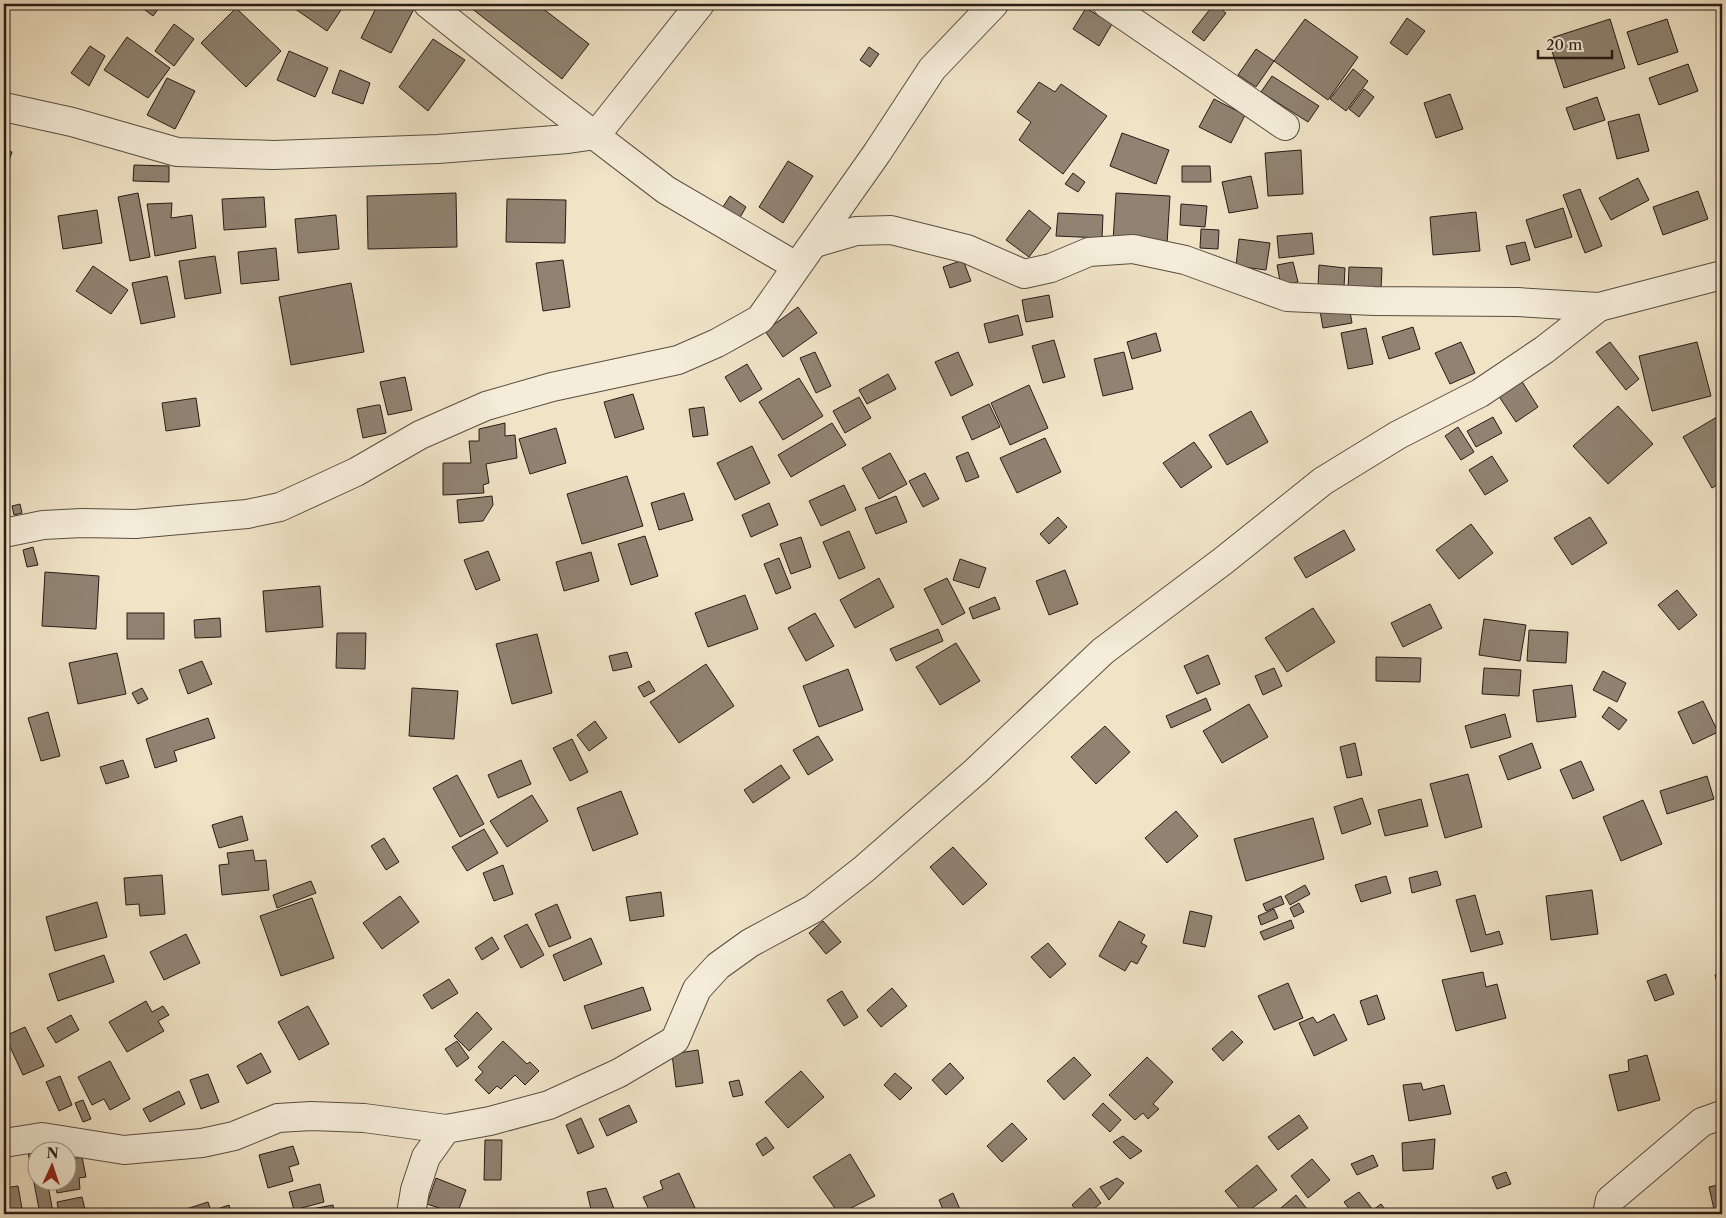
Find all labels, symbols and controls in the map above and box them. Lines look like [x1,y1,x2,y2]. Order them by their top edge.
scale bar [1538,28,1612,60]
text: 20 m [1546,35,1582,54]
north arrow [28,1140,78,1190]
text: N [46,1144,59,1162]

